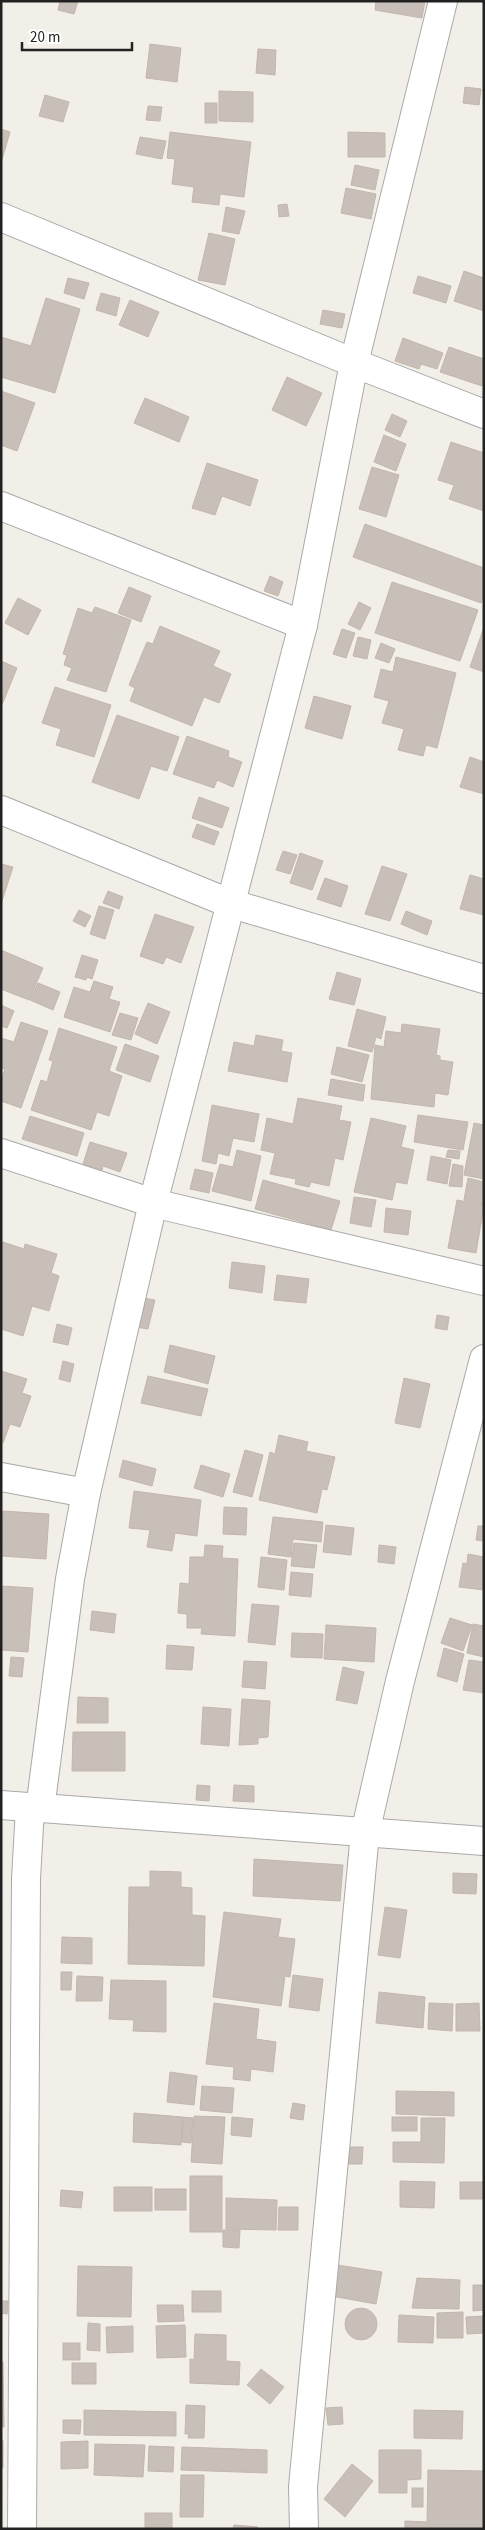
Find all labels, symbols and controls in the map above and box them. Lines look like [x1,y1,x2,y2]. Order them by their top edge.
scale bar [22,20,132,52]
text: 20 m [30,27,60,48]

